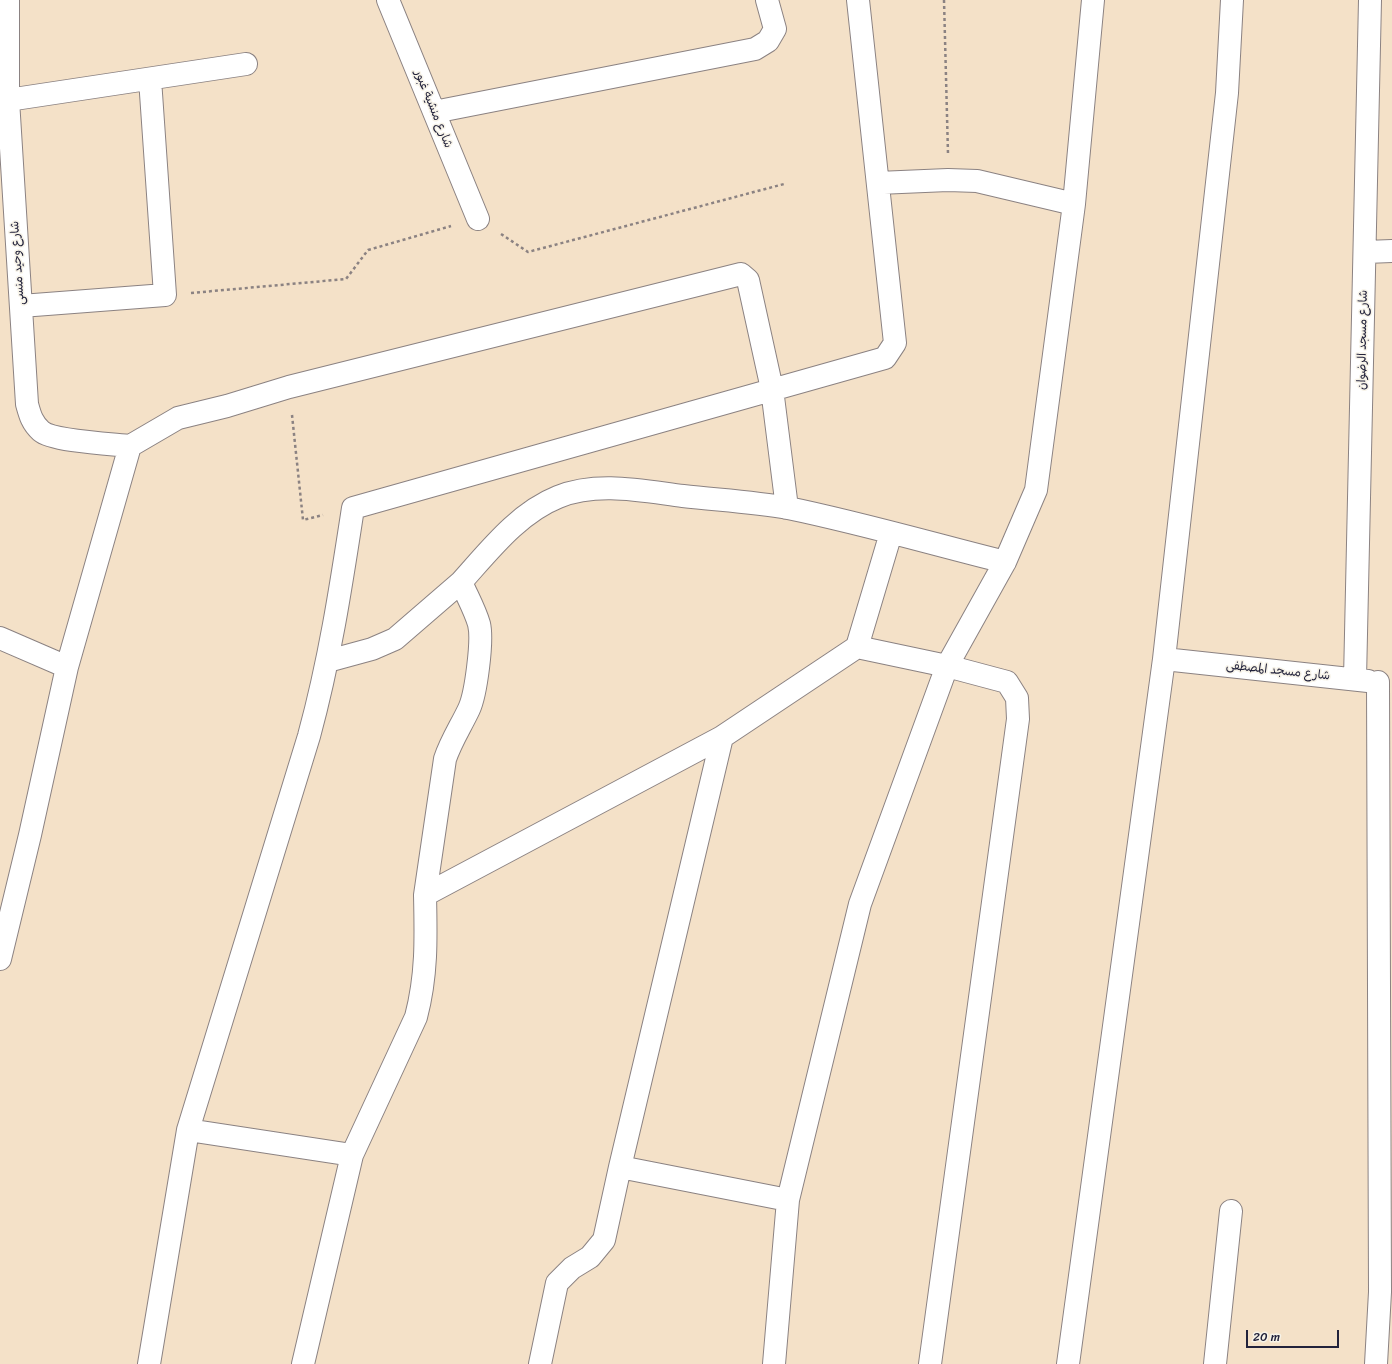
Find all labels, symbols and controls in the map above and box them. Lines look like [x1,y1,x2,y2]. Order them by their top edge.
street label: شارع منشية غبور [411,68,455,150]
street label: شارع وحيد منسى [8,221,28,305]
street label: شارع مسجد الرضوان [1355,290,1371,390]
street label: شارع مسجد المصطفى [1225,658,1331,684]
scale bar [1248,1322,1341,1348]
text: 20 m [1253,1326,1280,1348]

